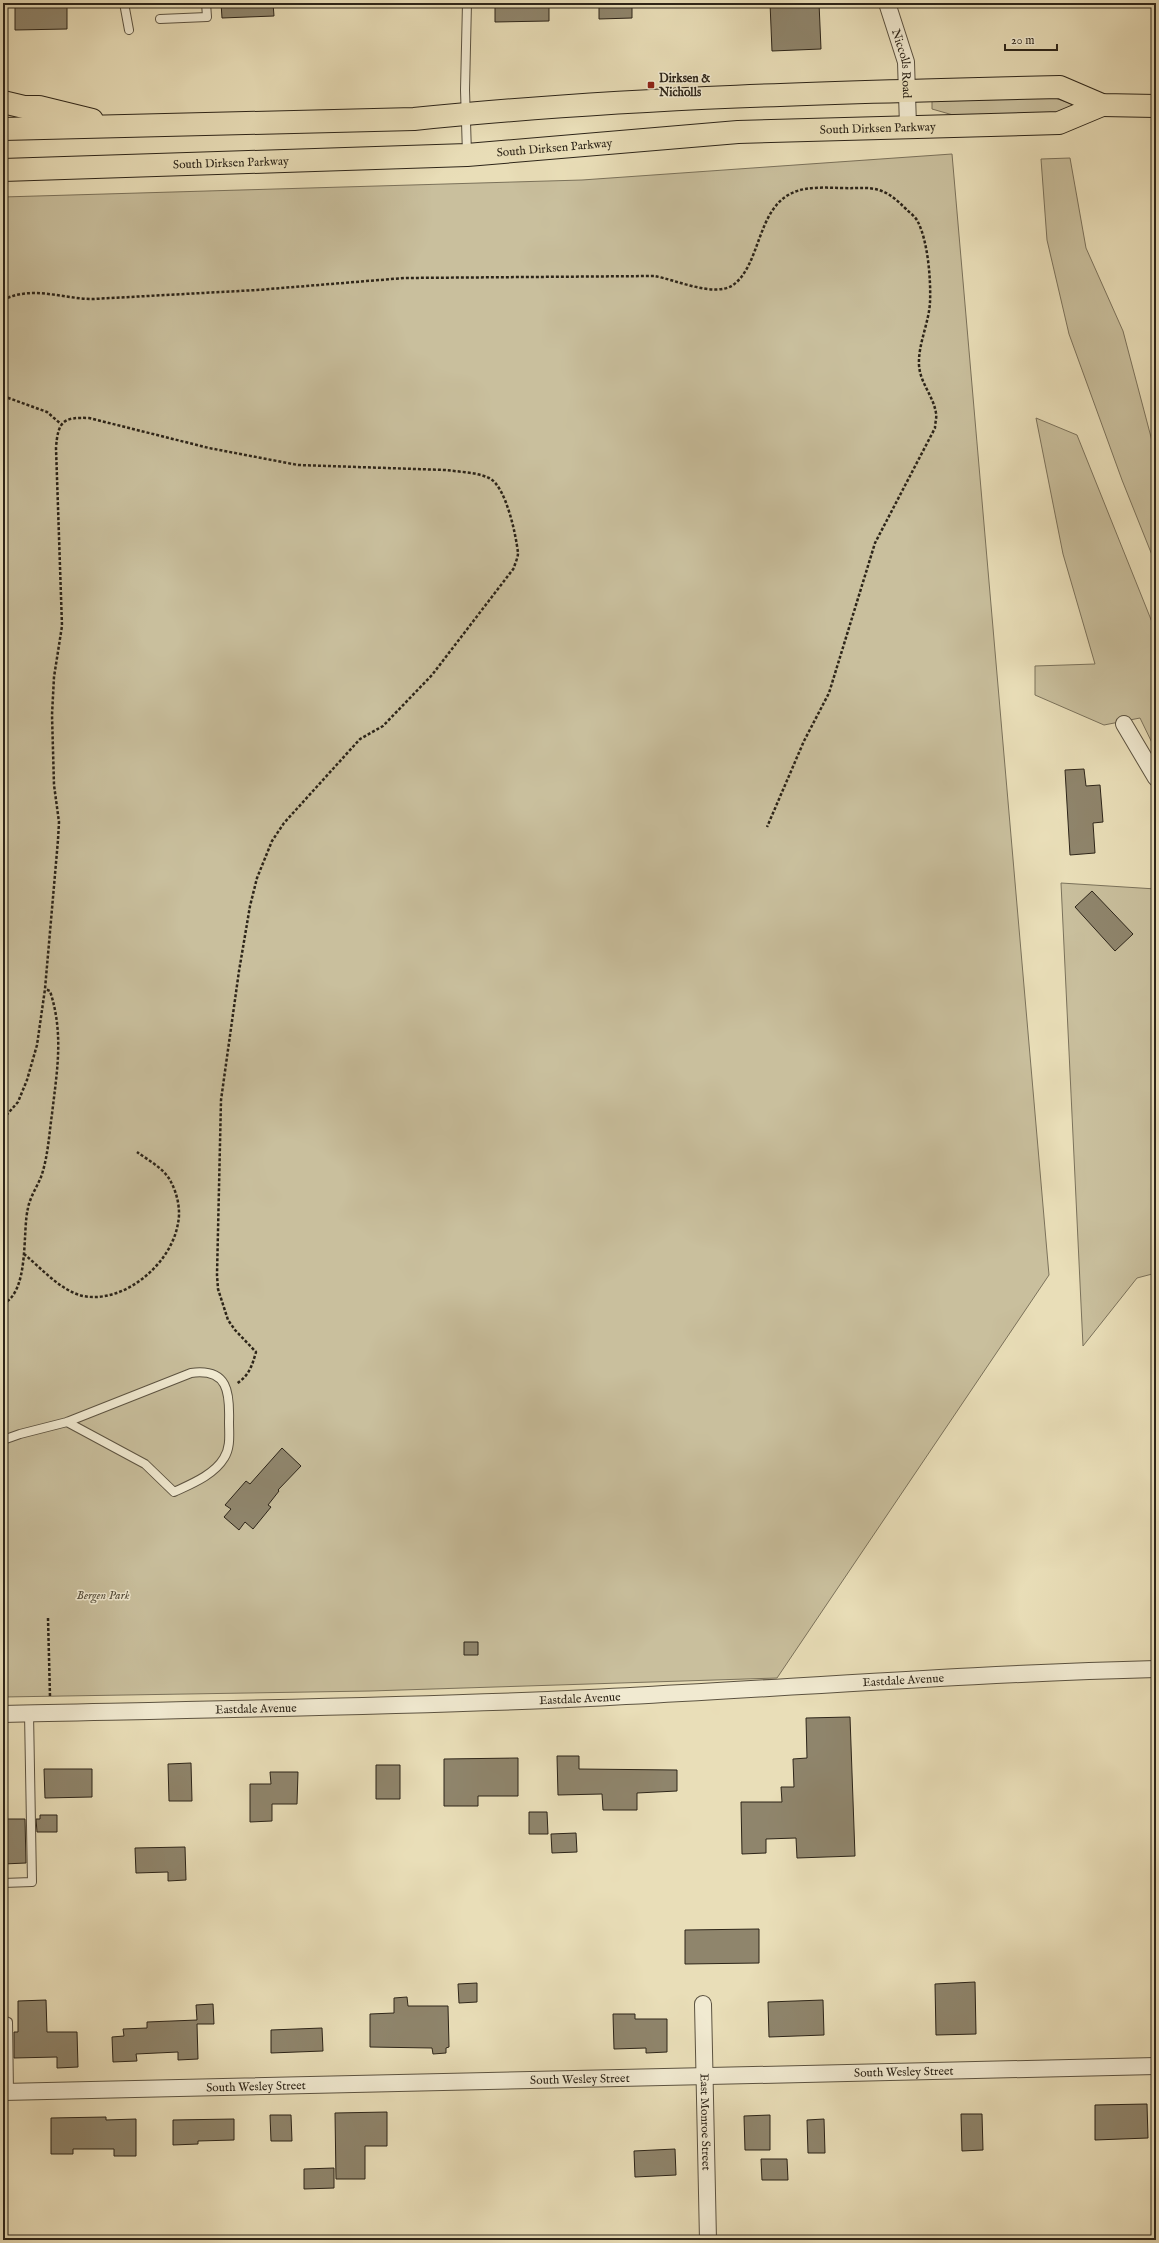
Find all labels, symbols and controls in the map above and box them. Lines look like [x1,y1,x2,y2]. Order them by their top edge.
scale bar [1005,26,1057,52]
street label: Niccolls Road [888,27,915,99]
text: 20 m [1011,33,1034,48]
place label: Dirksen & Nicholls [658,71,710,100]
marker: Dirksen & Nicholls [646,80,656,90]
street label: South Dirksen Parkway [820,119,936,137]
street label: South Dirksen Parkway [496,135,613,160]
street label: South Dirksen Parkway [173,153,289,172]
park label: Bergen Park [77,1588,130,1604]
street label: Eastdale Avenue [862,1670,945,1690]
street label: Eastdale Avenue [539,1689,621,1708]
street label: Eastdale Avenue [215,1700,297,1717]
street label: South Wesley Street [854,2063,954,2080]
street label: South Wesley Street [530,2070,630,2088]
street label: East Monroe Street [697,2073,714,2171]
street label: South Wesley Street [206,2078,306,2095]

